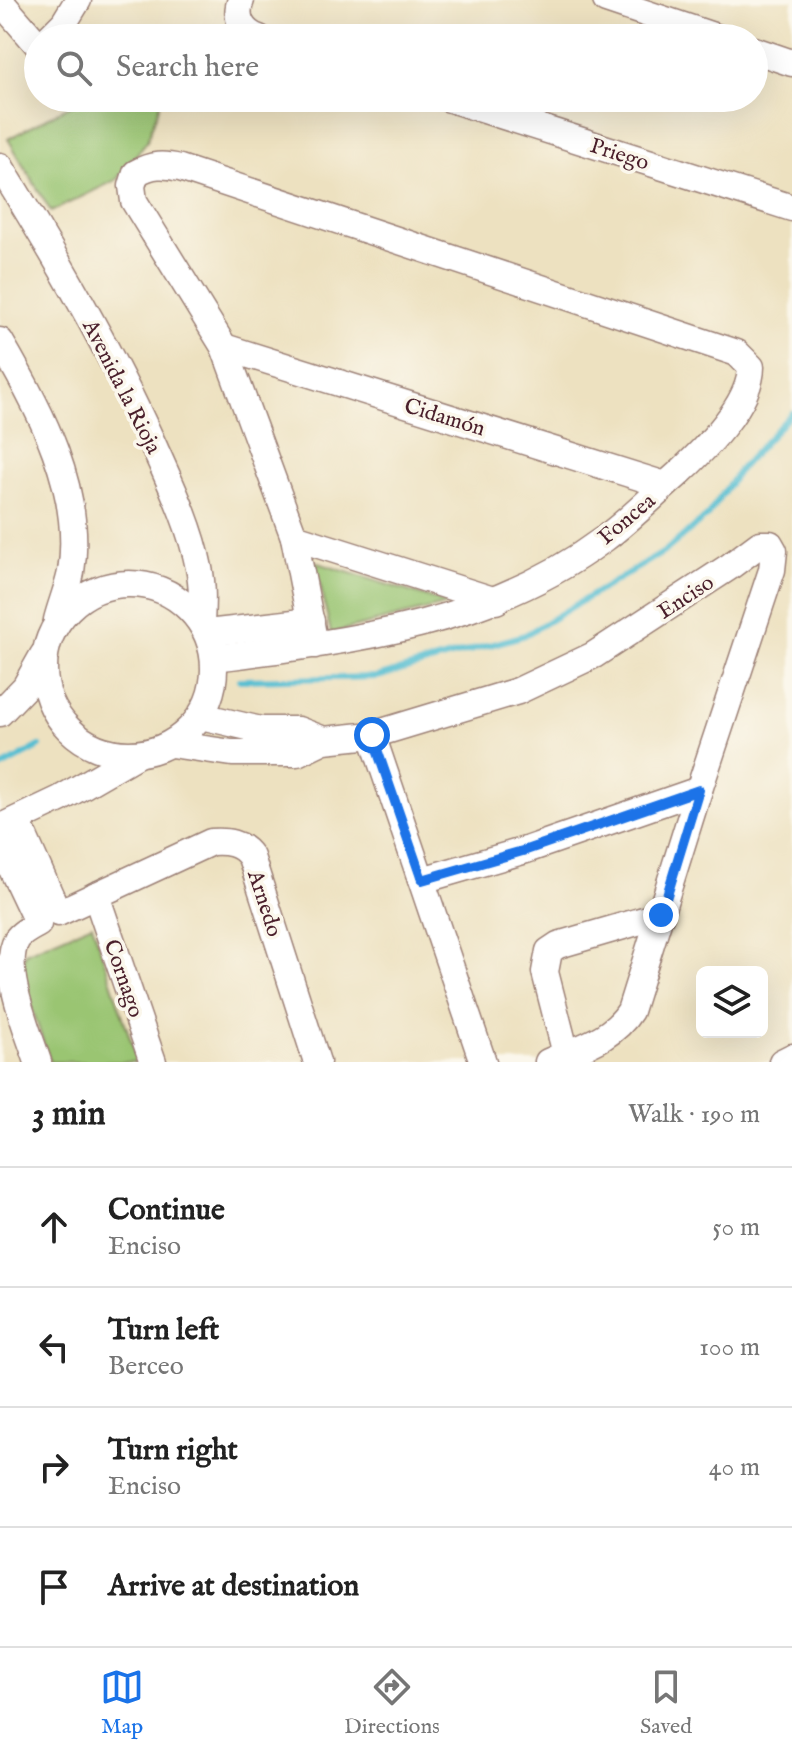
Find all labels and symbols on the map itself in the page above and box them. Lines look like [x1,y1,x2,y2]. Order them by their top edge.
street label: Priego [586,132,653,178]
street label: Avenida la Rioja [75,314,167,459]
street label: Cidamón [401,392,488,444]
street label: Foncea [593,487,662,552]
street label: Enciso [653,569,720,626]
route start [354,717,390,753]
street label: Arnedo [240,866,288,941]
route end [643,897,679,933]
street label: Cornago [97,936,150,1021]

